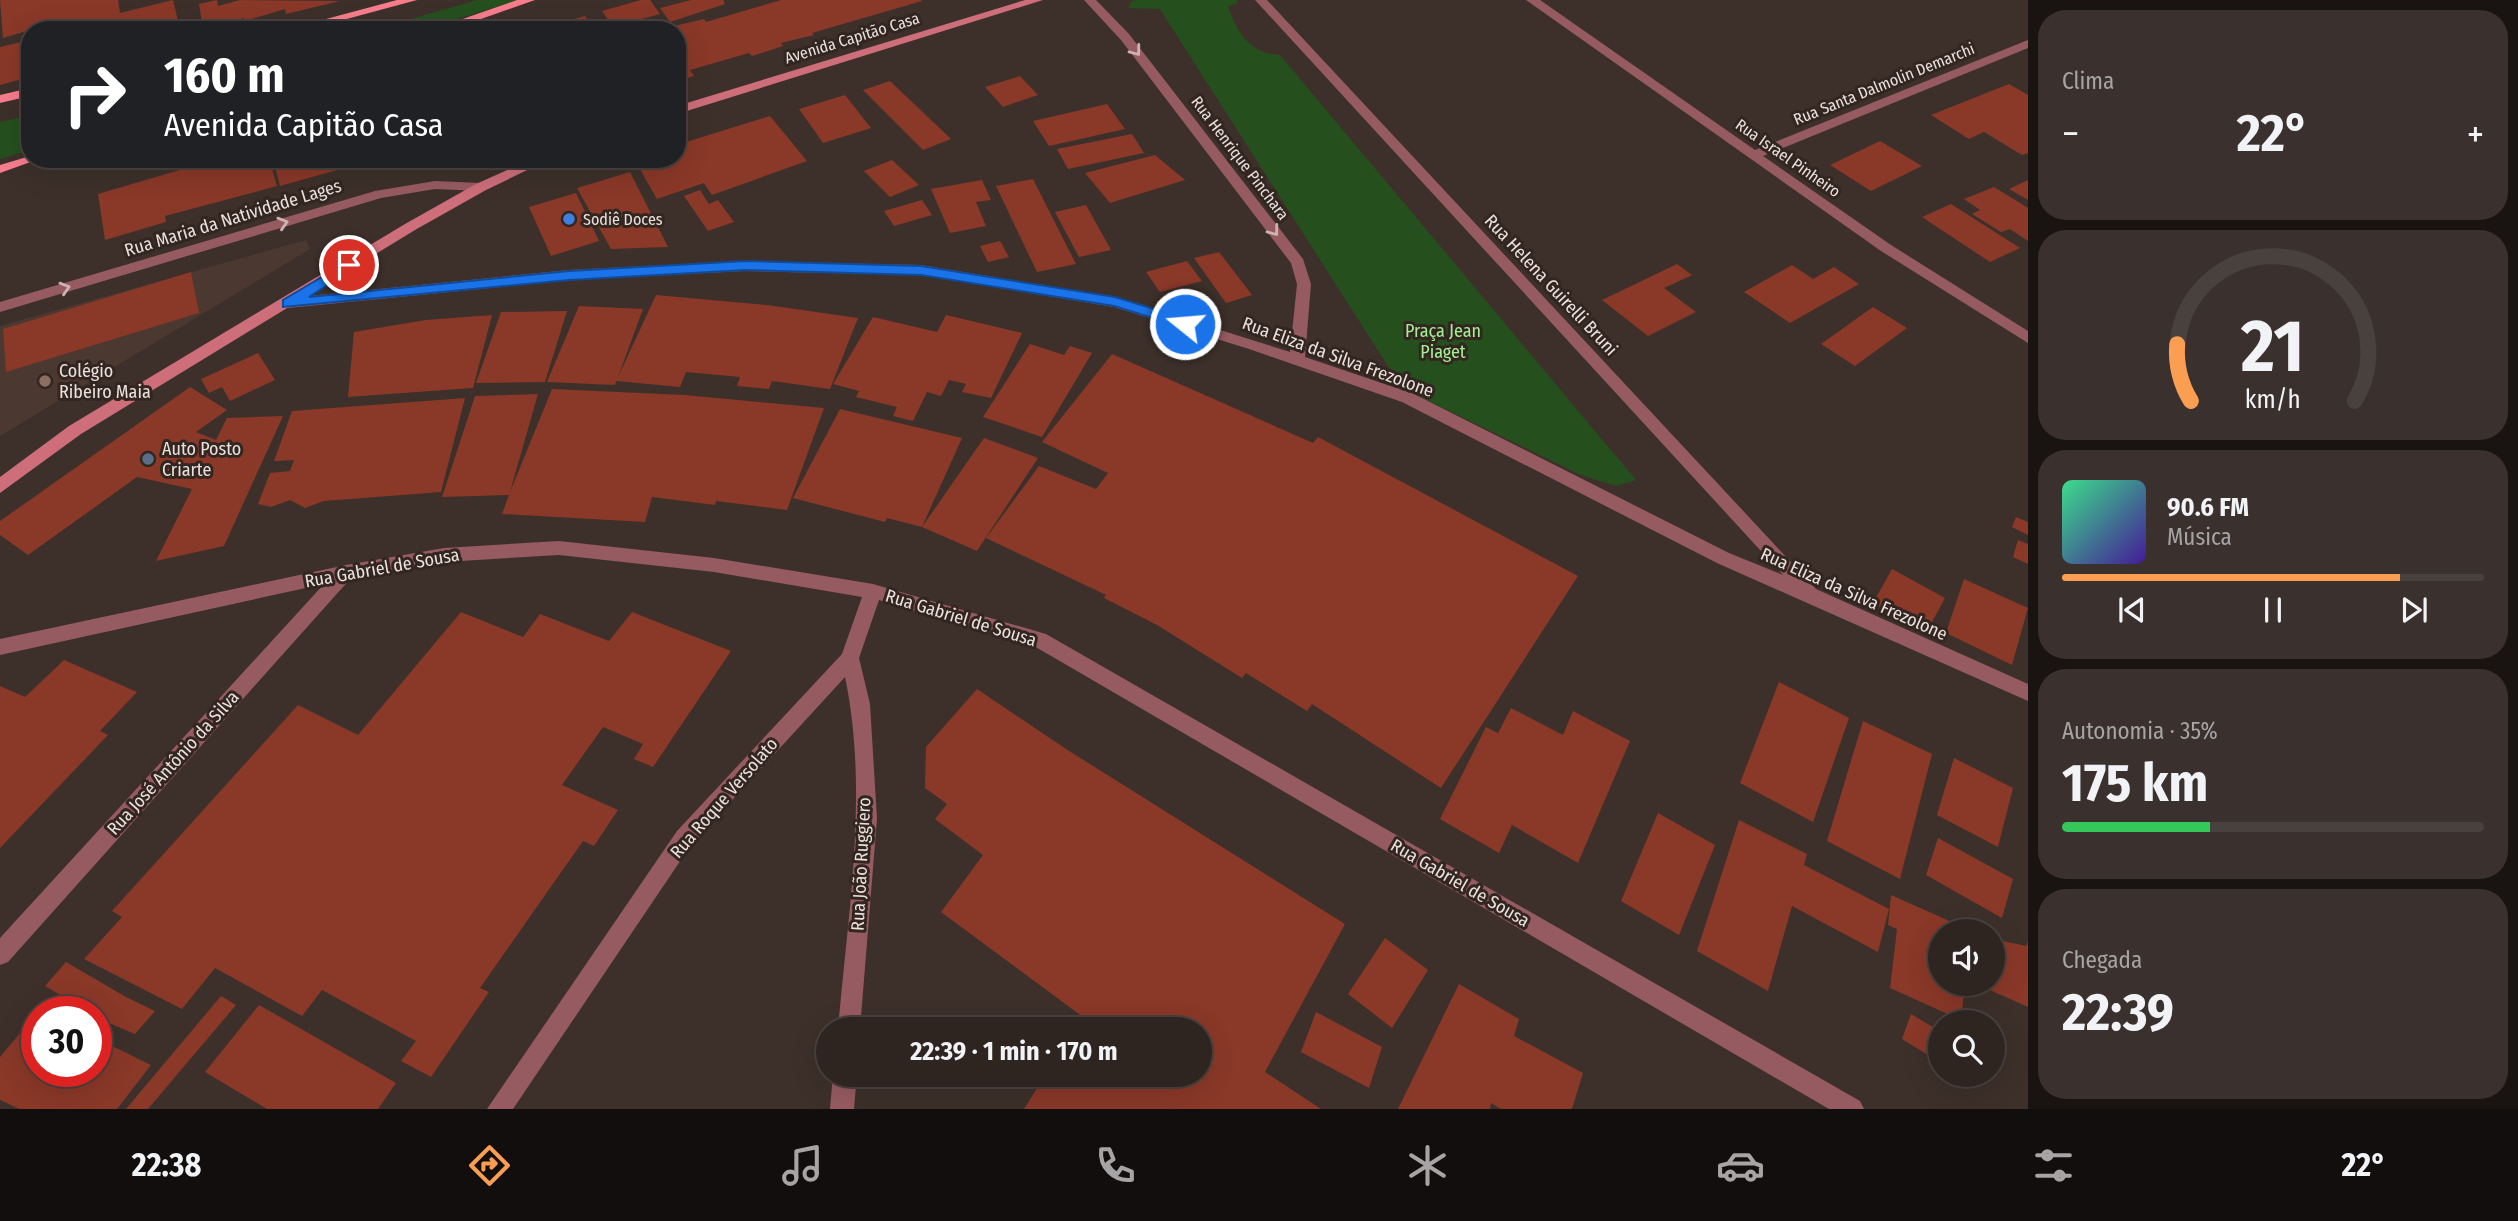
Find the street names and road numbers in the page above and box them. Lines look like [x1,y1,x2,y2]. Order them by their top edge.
street label: Avenida Capitão Casa [782,8,922,68]
street label: Rua Santa Dalmolin Demarchi [1791,39,1977,129]
street label: Rua Henrique Pinchara [1187,92,1293,224]
street label: Rua Israel Pinheiro [1732,115,1844,201]
street label: Rua Maria da Natividade Lages [122,174,344,262]
street label: Rua Helena Guirelli Bruni [1480,210,1622,360]
street label: Rua Eliza da Silva Frezolone [1239,312,1437,402]
street label: Rua Eliza da Silva Frezolone [1757,543,1951,645]
street label: Rua Gabriel de Sousa [303,544,461,592]
street label: Rua Gabriel de Sousa [883,585,1039,651]
street label: Rua José Antônio da Silva [102,686,244,840]
street label: Rua Roque Versolato [666,733,782,863]
street label: Rua João Ruggiero [847,797,875,931]
street label: Rua Gabriel de Sousa [1387,834,1533,932]

